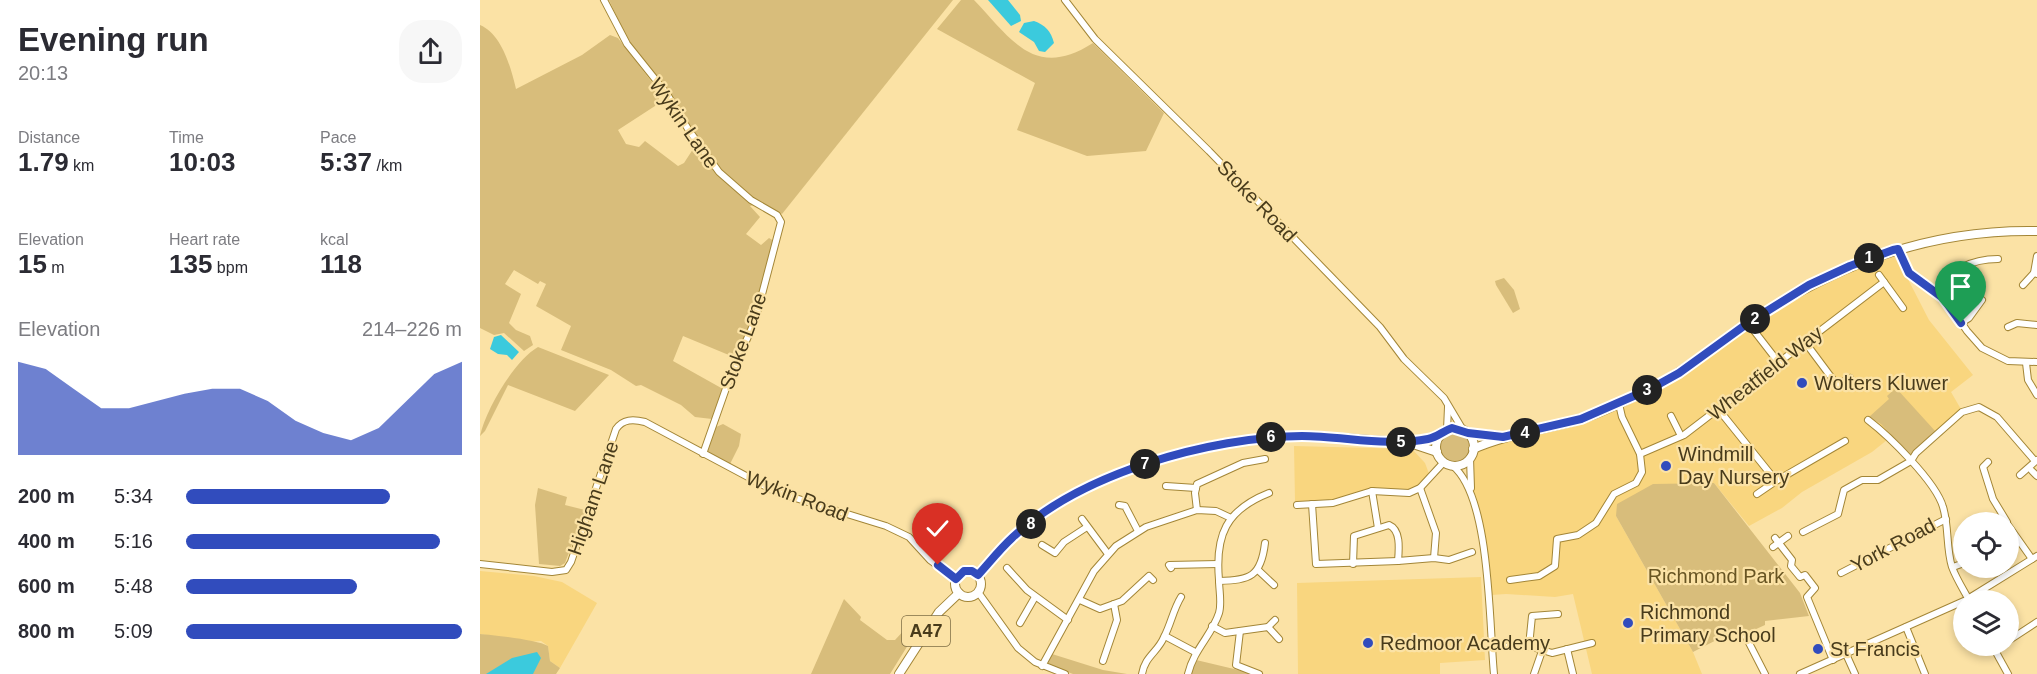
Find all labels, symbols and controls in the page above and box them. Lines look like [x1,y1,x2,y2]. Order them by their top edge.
button: share [399,20,462,83]
text: Evening run [18,21,209,58]
text: 20:13 [18,62,68,84]
street label: Wykin Lane [645,74,723,172]
text: Distance [18,129,80,146]
text: Time [169,129,204,146]
text: Pace [320,129,356,146]
text: 1.79 [18,147,69,177]
text: 10:03 [169,147,236,177]
text: 5:37 [320,147,372,177]
street label: Stoke Road [1213,156,1301,246]
text: km [69,157,94,174]
text: /km [372,157,402,174]
text: Elevation [18,231,84,248]
text: Heart rate [169,231,240,248]
text: kcal [320,231,348,248]
pin: 1 [1854,243,1884,273]
text: 15 [18,249,47,279]
text: 135 [169,249,212,279]
text: 118 [320,249,362,279]
text: 1 [1865,249,1873,266]
text: m [47,259,65,276]
text: bpm [212,259,248,276]
pin [1935,261,1986,323]
icon: arrive [1944,270,1977,303]
street label: Stoke Lane [715,290,771,392]
pin: 2 [1740,304,1770,334]
text: 2 [1751,310,1759,327]
text: Elevation [18,318,100,340]
text: 214–226 m [362,318,462,340]
street label: Wheatfield Way [1703,321,1827,425]
place label: Wolters Kluwer [1814,372,1948,394]
pin: 3 [1632,375,1662,405]
marker: Wolters Kluwer [1795,376,1809,390]
text: 3 [1643,381,1651,398]
pin: 4 [1510,418,1540,448]
pin: 6 [1256,422,1286,452]
text: 4 [1521,424,1529,441]
pin: 5 [1386,427,1416,457]
text: 6 [1267,428,1275,445]
text: 5 [1397,433,1405,450]
street label: Higham Lane [563,438,623,558]
place label: Windmill Day Nursery [1678,443,1789,488]
pin: 7 [1130,449,1160,479]
text: 7 [1141,455,1149,472]
marker: Windmill Day Nursery [1659,459,1673,473]
street label: Wykin Road [743,466,851,526]
text: 200 m [18,485,75,507]
text: 5:34 [114,485,153,507]
pin [912,503,963,565]
pin: 8 [1016,509,1046,539]
icon: check [921,512,954,545]
map controls [1953,512,2019,656]
button: locate [1953,512,2019,578]
street label: York Road [1847,514,1939,576]
text: 8 [1027,515,1035,532]
text: 400 m [18,530,75,552]
text: 5:16 [114,530,153,552]
park label: Richmond Park [1648,565,1785,587]
text: 600 m [18,575,75,597]
text: 5:48 [114,575,153,597]
button: layers [1953,590,2019,656]
place label: Richmond Primary School [1640,601,1776,646]
road number: A47 [902,616,950,646]
marker: Richmond Primary School [1621,616,1635,630]
text: 800 m [18,620,75,642]
text: 5:09 [114,620,153,642]
place label: Redmoor Academy [1380,632,1550,654]
marker: Redmoor Academy [1361,636,1375,650]
place label: St Francis [1830,638,1920,660]
marker: St Francis [1811,642,1825,656]

